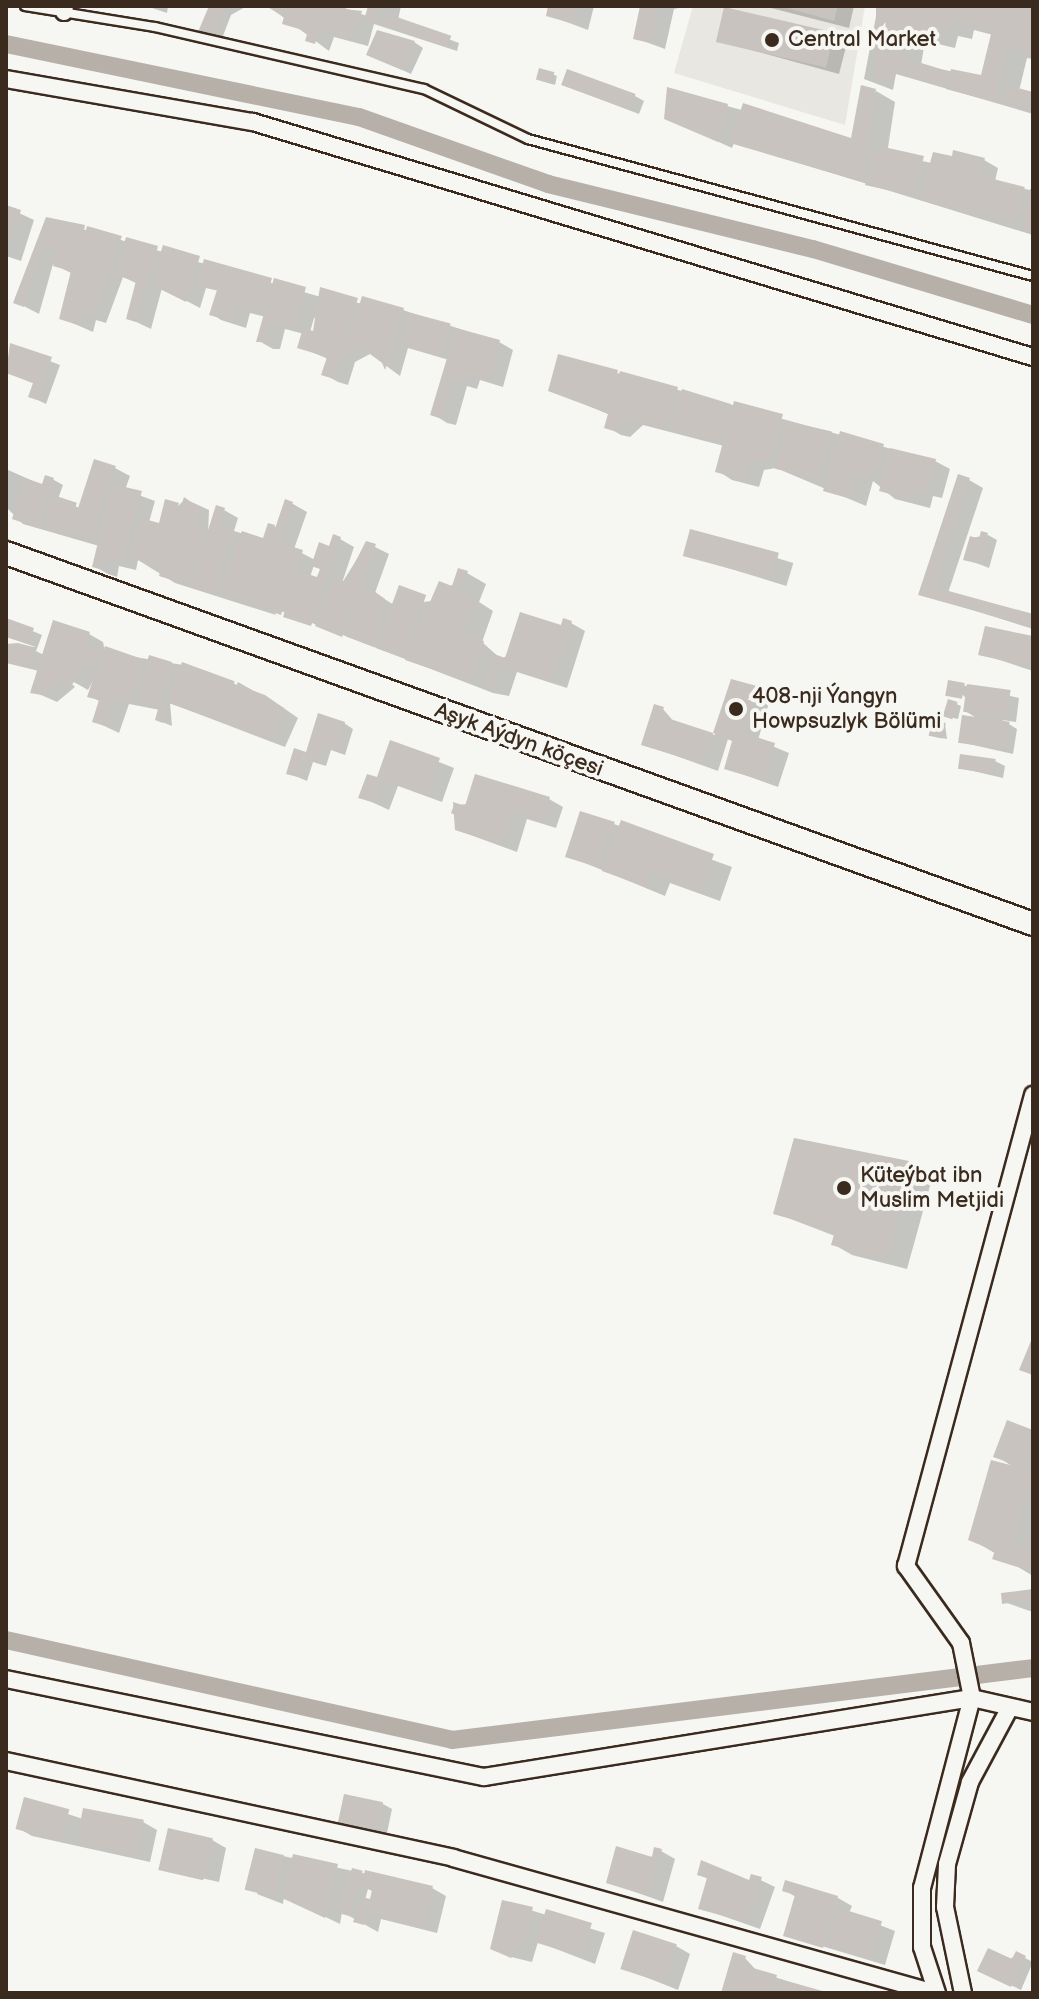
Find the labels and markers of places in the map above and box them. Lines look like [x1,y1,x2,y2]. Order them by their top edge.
place label: Central Market [788,27,936,53]
marker: Central Market [763,31,781,49]
place label: 408-nji Ýangyn Howpsuzlyk Bölümi [752,683,941,734]
marker: 408-nji Ýangyn Howpsuzlyk Bölümi [727,700,745,718]
place label: Küteýbat ibn Muslim Metjidi [860,1162,1004,1214]
marker: Küteýbat ibn Muslim Metjidi [835,1179,853,1197]

